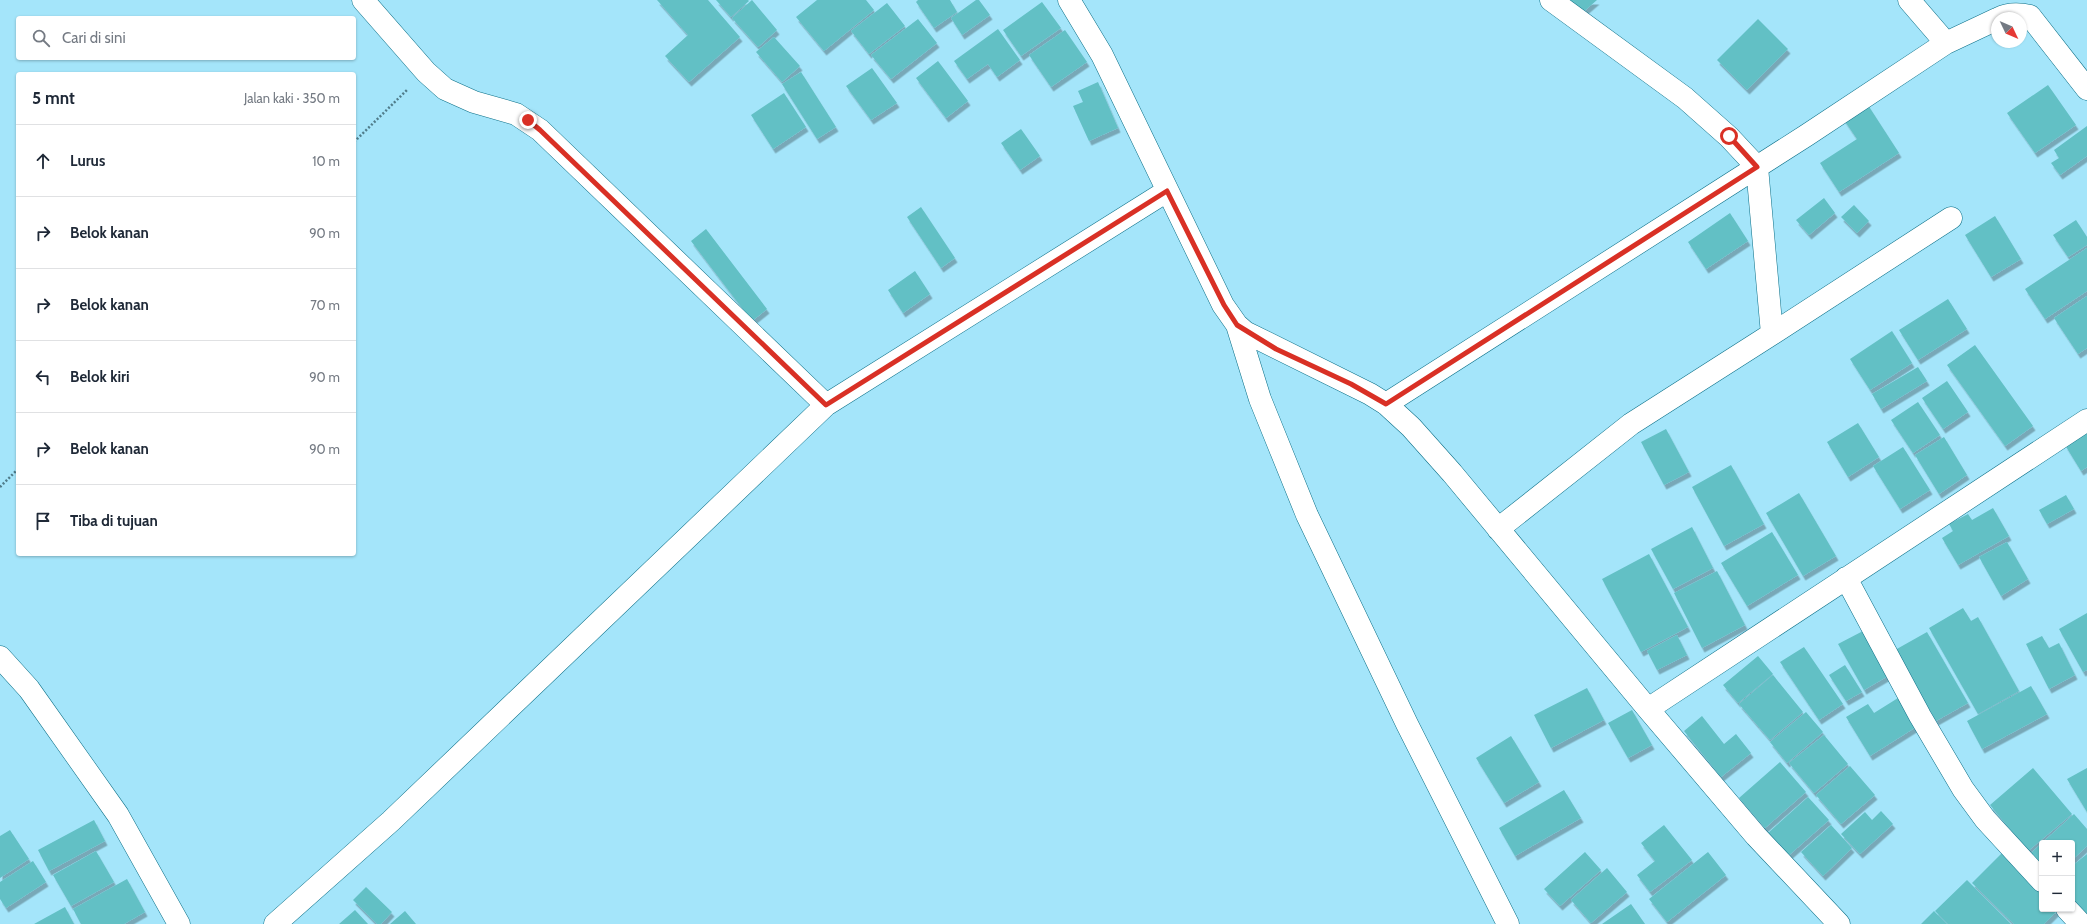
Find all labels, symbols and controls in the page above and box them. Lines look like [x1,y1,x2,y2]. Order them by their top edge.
north arrow [1991,12,2027,48]
search box [16,16,356,60]
icon: search [30,27,52,49]
text: Cari di sini [62,29,126,47]
text: 5 mnt [32,88,75,108]
text: Jalan kaki · 350 m [244,90,340,106]
route end [519,111,537,129]
route start [1720,127,1738,145]
icon: ahead [32,150,54,172]
text: Lurus [70,152,105,170]
text: 10 m [312,153,340,169]
icon: right [32,222,54,244]
text: Belok kanan [70,224,149,242]
text: 90 m [309,225,340,241]
icon: right [32,294,54,316]
text: Belok kanan [70,296,149,314]
text: 70 m [310,297,340,313]
icon: left [32,366,54,388]
text: Belok kiri [70,368,130,386]
text: 90 m [309,369,340,385]
icon: right [32,438,54,460]
text: Belok kanan [70,440,149,458]
text: 90 m [309,441,340,457]
icon: arrive [32,510,54,532]
text: Tiba di tujuan [70,512,158,530]
map controls [2039,840,2075,912]
button: + [2039,840,2075,876]
button: − [2039,876,2075,912]

